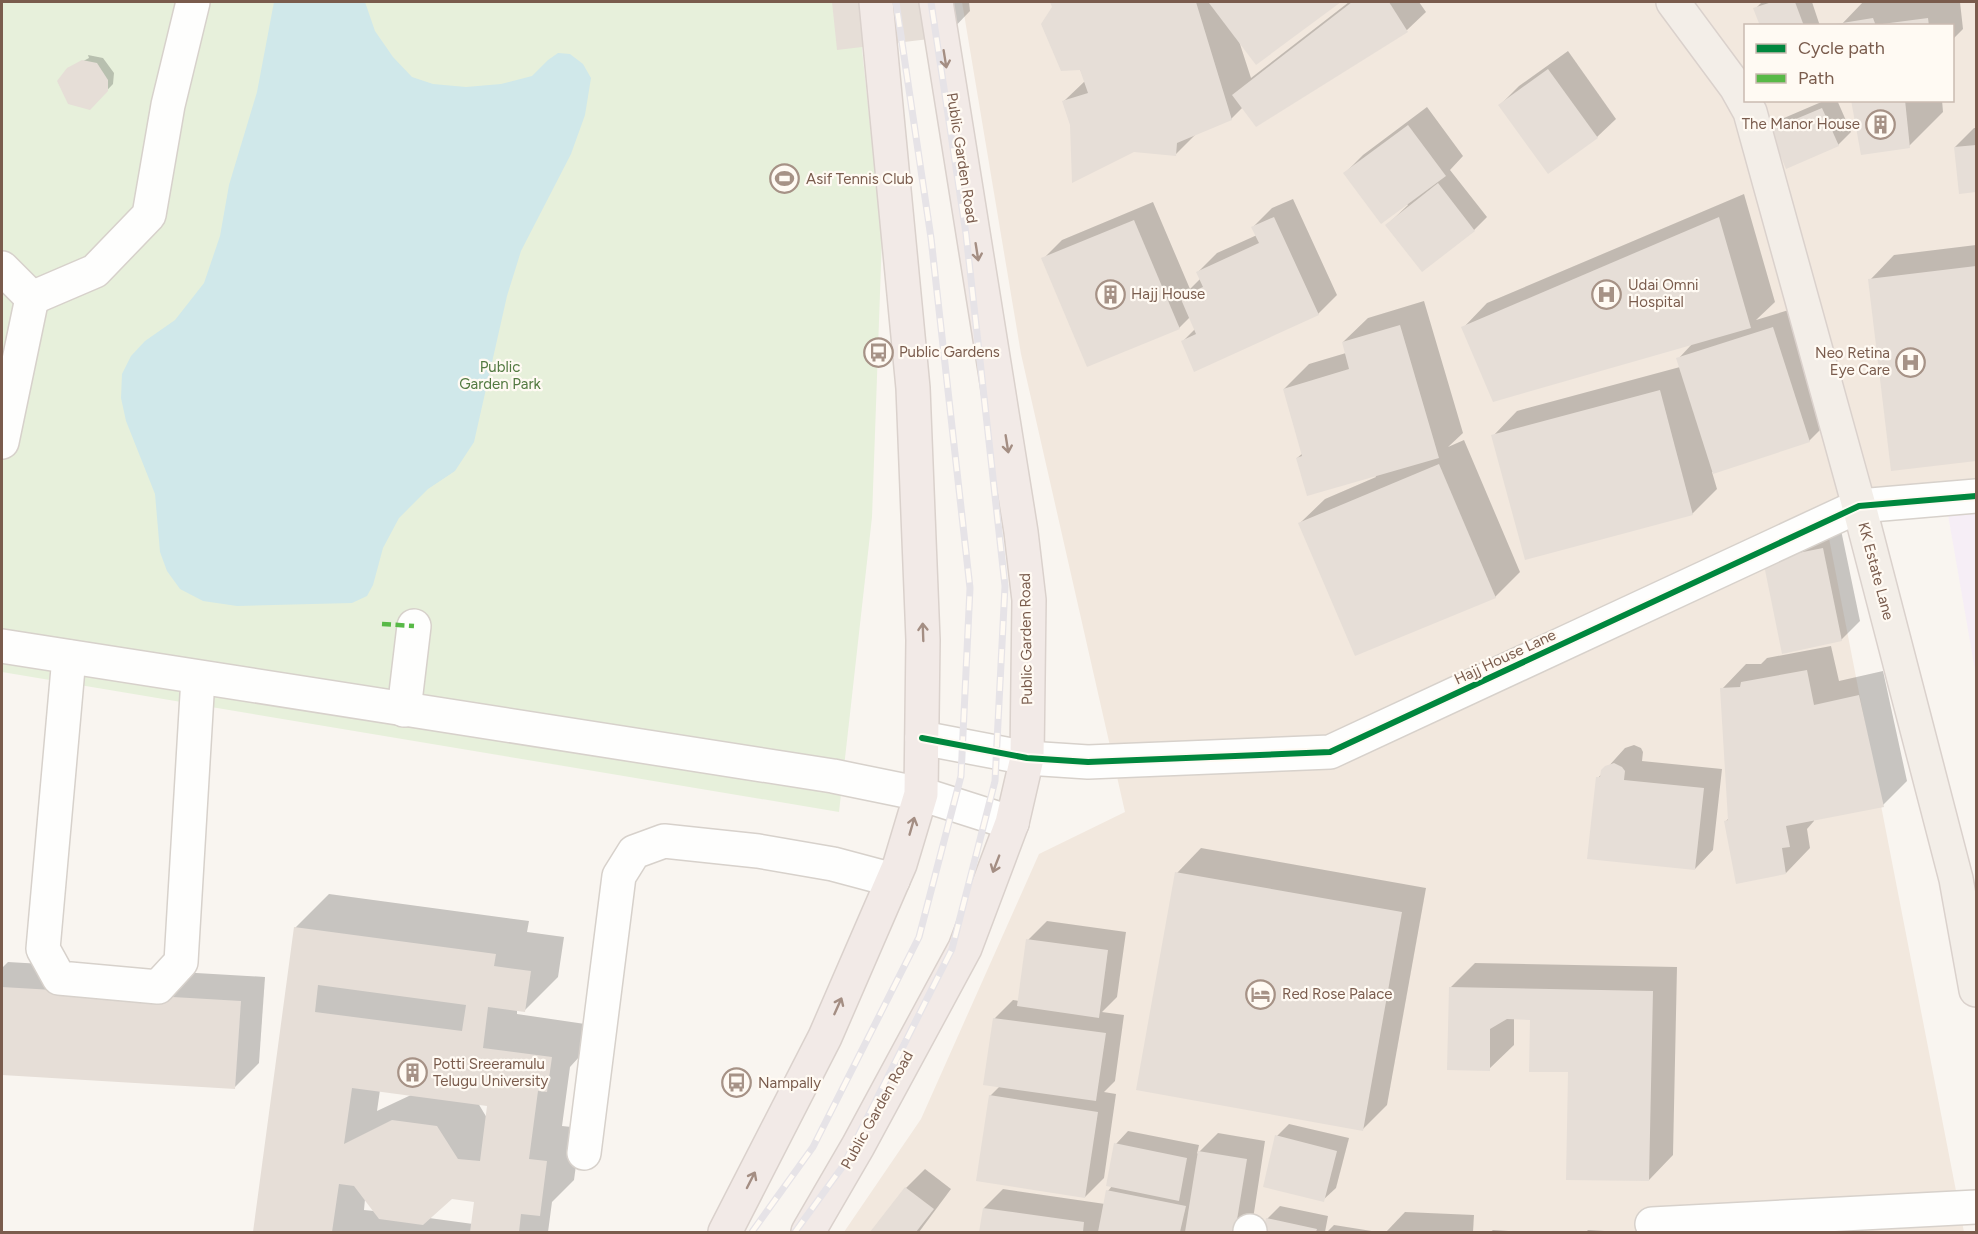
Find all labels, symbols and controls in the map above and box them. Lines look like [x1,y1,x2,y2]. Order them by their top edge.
legend [1744,24,1954,102]
text: Cycle path [1798,37,1885,59]
one-way arrow [940,49,951,69]
text: Path [1798,67,1834,89]
street label: Public Garden Road [943,91,981,225]
building icon: The Manor House [1865,108,1897,140]
place label: The Manor House [1742,115,1860,133]
sports icon: Asif Tennis Club [769,163,801,195]
place label: Asif Tennis Club [806,170,914,188]
one-way arrow [972,241,983,261]
place label: Udai Omni Hospital [1628,276,1699,311]
building icon: Hajj House [1094,278,1126,310]
hospital icon: Udai Omni Hospital [1591,278,1623,310]
place label: Hajj House [1131,285,1205,303]
bus stop icon: Public Gardens [862,336,894,368]
place label: Public Gardens [899,343,1000,361]
place label: Neo Retina Eye Care [1815,344,1890,379]
hospital icon: Neo Retina Eye Care [1895,346,1927,378]
park label: Public Garden Park [459,358,542,393]
one-way arrow [1002,434,1013,454]
street label: KK Estate Lane [1854,520,1898,622]
street label: Public Garden Road [1016,573,1036,705]
one-way arrow [917,622,929,642]
street label: Hajj House Lane [1451,626,1559,688]
one-way arrow [906,816,918,835]
one-way arrow [990,854,1001,873]
hotel icon: Red Rose Palace [1245,978,1277,1010]
place label: Red Rose Palace [1282,985,1393,1003]
one-way arrow [834,997,845,1015]
street label: Public Garden Road [837,1048,917,1172]
place label: Potti Sreeramulu Telugu University [433,1055,549,1090]
building icon: Potti Sreeramulu Telugu University [396,1057,428,1089]
bus stop icon: Nampally [721,1067,753,1099]
place label: Nampally [758,1074,821,1092]
one-way arrow [746,1172,758,1190]

